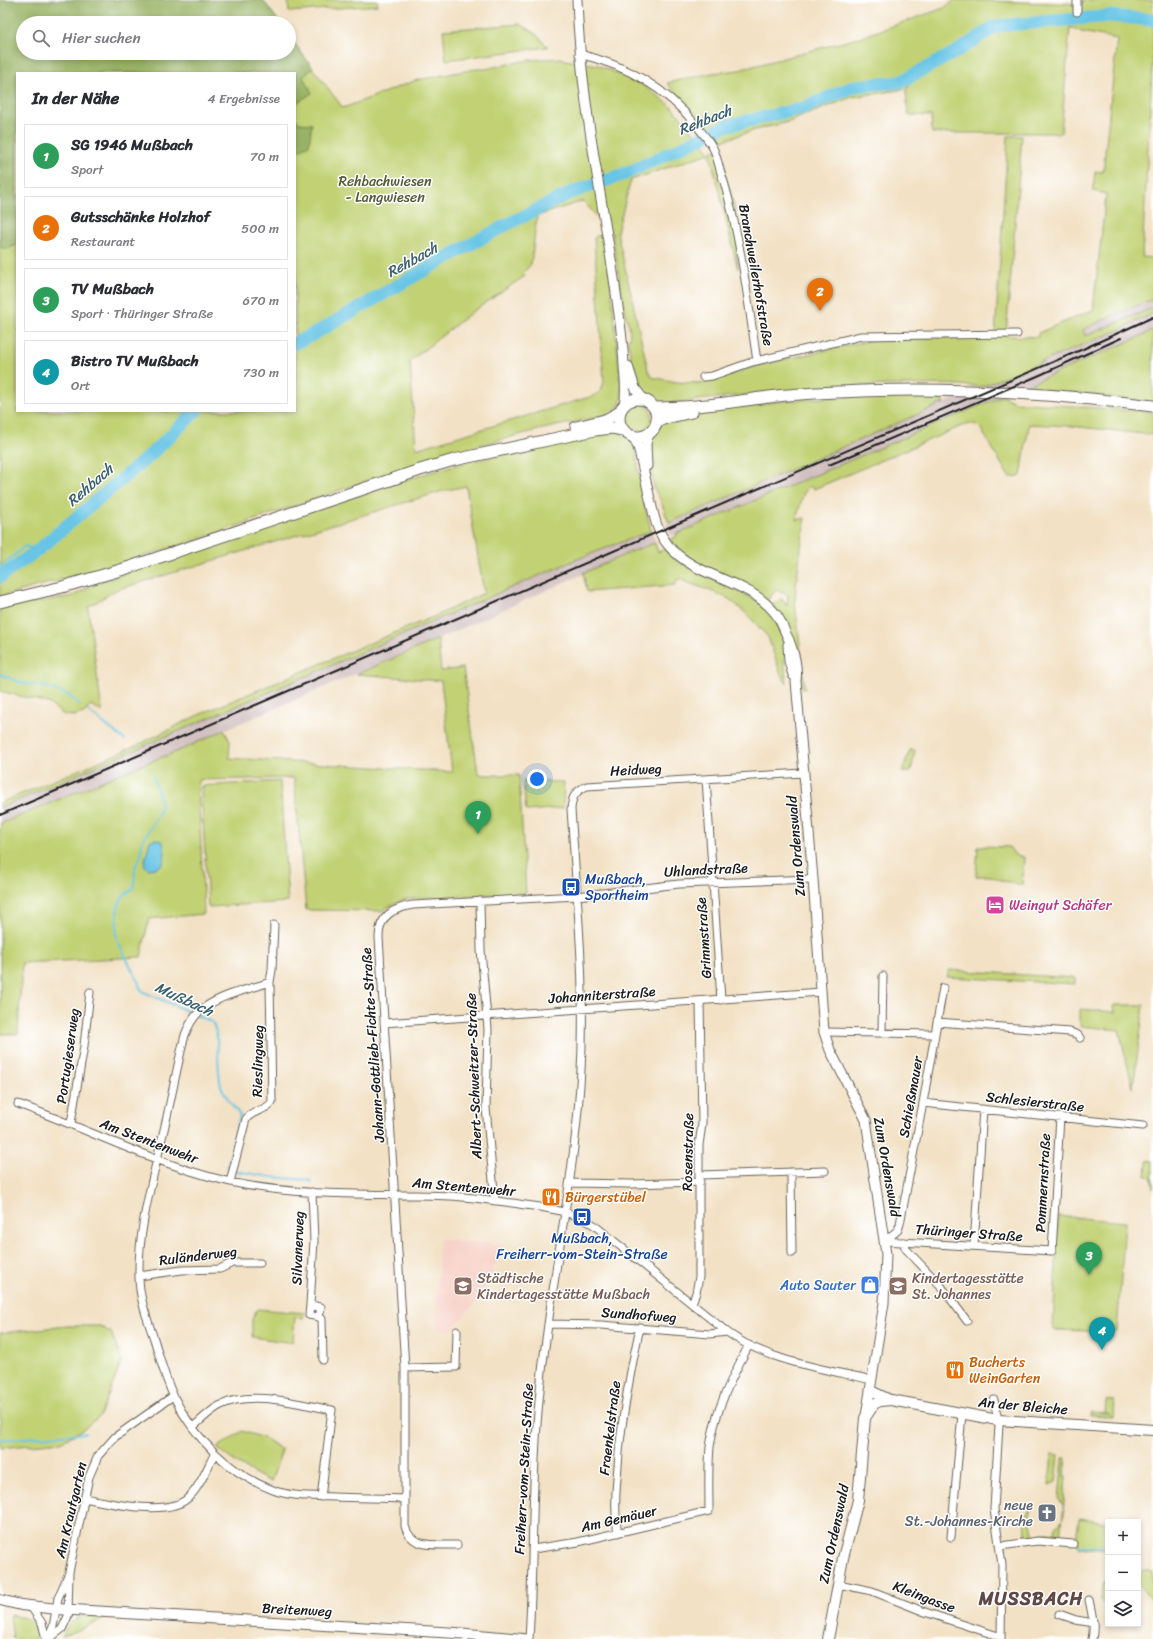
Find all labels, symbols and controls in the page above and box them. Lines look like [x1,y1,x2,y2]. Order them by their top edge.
search box [16,16,296,60]
text: Hier suchen [62,25,141,51]
icon: search [30,27,52,49]
text: In der Nähe [32,83,119,113]
text: 4 Ergebnisse [208,87,280,110]
water label: Rehbach [674,97,737,142]
text: SG 1946 Mußbach [71,132,193,158]
text: 1 [43,145,49,168]
text: 70 m [250,145,279,168]
text: Sport [71,158,103,181]
park label: Rehbachwiesen - Langwiesen [338,169,432,210]
street label: Branchweilerhofstraße [731,202,781,348]
text: Gutsschänke Holzhof [71,204,210,230]
text: 2 [42,217,50,240]
text: 500 m [241,217,279,240]
text: Restaurant [71,230,135,253]
water label: Rehbach [381,235,444,285]
text: TV Mußbach [71,276,154,302]
pin: 2 [807,278,833,311]
text: 3 [42,289,50,312]
text: 670 m [243,289,279,312]
text: Sport · Thüringer Straße [71,302,213,325]
text: Bistro TV Mußbach [71,348,199,374]
text: 4 [42,361,50,384]
text: 730 m [243,361,279,384]
text: Ort [71,374,90,397]
water label: Rehbach [61,456,120,513]
street label: Heidweg [609,756,663,784]
your location [527,769,547,789]
street label: Zum Ordenswald [779,793,813,897]
pin: 1 [465,801,491,834]
street label: Uhlandstraße [663,855,749,885]
place label: Mußbach, Sportheim [585,867,649,908]
bus stop icon: Mußbach, Sportheim [560,876,582,898]
place label: Weingut Schäfer [1009,893,1113,918]
hotel icon: Weingut Schäfer [984,894,1006,916]
street label: Grimmstraße [689,896,719,980]
street label: Johann-Gottlieb-Fichte-Straße [354,947,392,1144]
water label: Mußbach [151,974,219,1024]
street label: Johanniterstraße [547,979,657,1011]
street label: Albert-Schweitzer-Straße [459,992,489,1161]
street label: Portugieserweg [49,1007,87,1105]
street label: Rieslingweg [245,1025,271,1097]
street label: Schießmauer [892,1053,931,1140]
street label: Schlesierstraße [985,1084,1085,1120]
street label: Am Stentenwehr [95,1110,203,1172]
street label: Rosenstraße [675,1113,701,1191]
street label: Zum Ordenswald [866,1115,908,1220]
street label: Pommernstraße [1028,1133,1058,1233]
street label: Am Stentenwehr [410,1170,518,1204]
place label: Bürgerstübel [565,1185,647,1210]
restaurant icon: Bürgerstübel [540,1186,562,1208]
bus stop icon: Mußbach, Freiherr-vom-Stein-Straße [571,1206,593,1228]
street label: Silvanerweg [284,1210,312,1286]
street label: Thüringer Straße [914,1217,1024,1249]
place label: Mußbach, Freiherr-vom-Stein-Straße [496,1226,668,1267]
street label: Ruländerweg [158,1239,238,1273]
pin: 3 [1076,1242,1102,1275]
place label: Städtische Kindertagesstätte Mußbach [477,1266,650,1307]
place label: Kindertagesstätte St. Johannes [912,1266,1024,1307]
place label: Auto Sauter [779,1273,857,1298]
shop icon: Auto Sauter [859,1274,881,1296]
school or university icon: Städtische Kindertagesstätte Mußbach [452,1275,474,1297]
school or university icon: Kindertagesstätte St. Johannes [887,1275,909,1297]
street label: Sundhofweg [601,1300,677,1330]
pin: 4 [1089,1317,1115,1350]
place label: Bucherts WeinGarten [969,1350,1041,1391]
restaurant icon: Bucherts WeinGarten [944,1359,966,1381]
street label: Fraenkelstraße [592,1379,628,1477]
street label: Freiherr-vom-Stein-Straße [507,1383,541,1555]
street label: An der Bleiche [976,1390,1069,1422]
street label: Am Krautgarten [48,1459,94,1562]
street label: Zum Ordenswald [811,1480,857,1586]
place label: neue St.-Johannes-Kirche [905,1493,1033,1534]
street label: Am Gemäuer [578,1498,661,1540]
church icon: neue St.-Johannes-Kirche [1036,1502,1058,1524]
map controls [1105,1519,1141,1627]
button: + [1105,1519,1141,1555]
button: − [1105,1555,1141,1591]
street label: Kleingasse [889,1574,959,1620]
district label: MUSSBACH [978,1583,1083,1615]
button: layers [1105,1591,1141,1627]
street label: Breitenweg [261,1596,333,1624]

